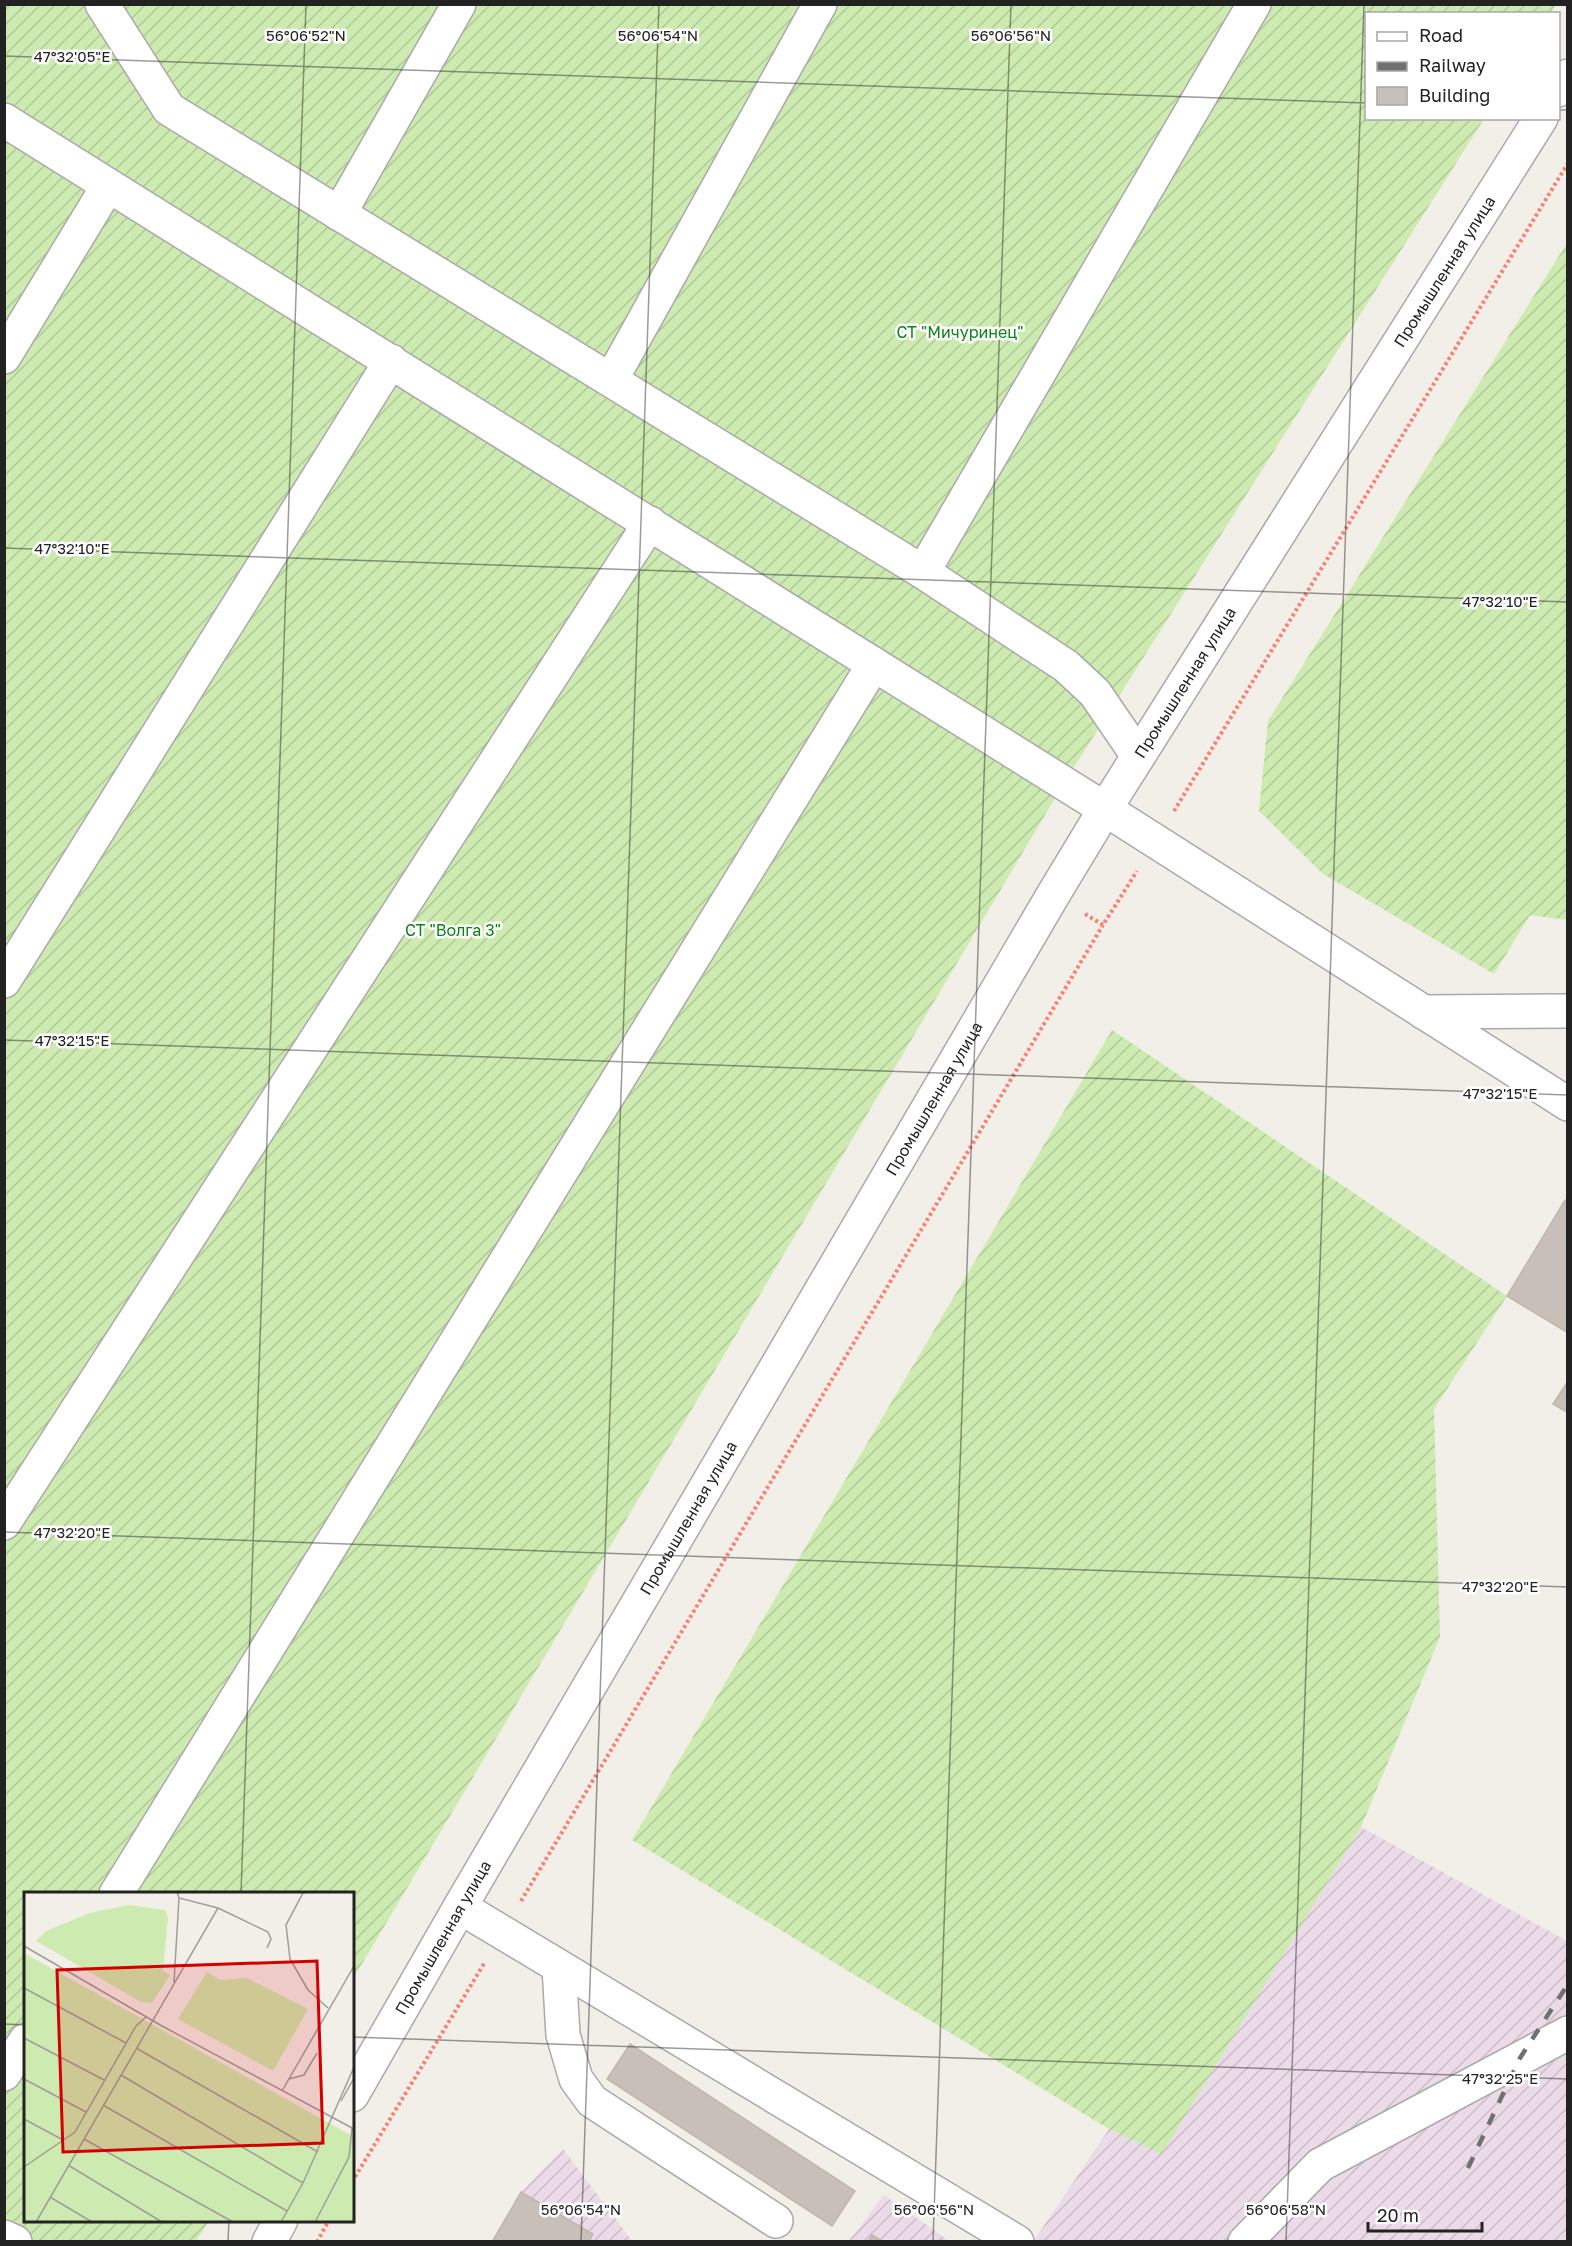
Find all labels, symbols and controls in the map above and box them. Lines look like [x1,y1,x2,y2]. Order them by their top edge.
legend [1365,12,1560,120]
text: Road [1419,24,1463,46]
text: 56°06'52"N [266,26,346,44]
text: 56°06'54"N [618,26,698,44]
text: 56°06'56"N [971,26,1051,44]
text: 47°32'05"E [34,47,110,65]
text: Railway [1419,54,1486,76]
text: Building [1419,84,1490,106]
street label: Промышленная улица [1389,192,1499,351]
park label: СТ "Мичуринец" [897,322,1023,342]
text: 47°32'10"E [34,539,110,557]
text: 47°32'10"E [1462,592,1538,610]
street label: Промышленная улица [1130,603,1240,762]
park label: СТ "Волга 3" [405,920,501,940]
street label: Промышленная улица [881,1018,987,1179]
text: 47°32'15"E [35,1031,109,1049]
text: 47°32'15"E [1463,1084,1537,1102]
street label: Промышленная улица [635,1437,741,1598]
text: 47°32'20"E [34,1523,110,1541]
text: 47°32'20"E [1462,1577,1538,1595]
street label: Промышленная улица [390,1857,495,2018]
inset map [24,1892,354,2222]
text: 47°32'25"E [1462,2069,1538,2087]
scale bar [1368,2195,1482,2233]
text: 56°06'54"N [541,2200,621,2218]
text: 56°06'56"N [894,2200,974,2218]
text: 56°06'58"N [1246,2200,1326,2218]
text: 20 m [1377,2204,1419,2226]

